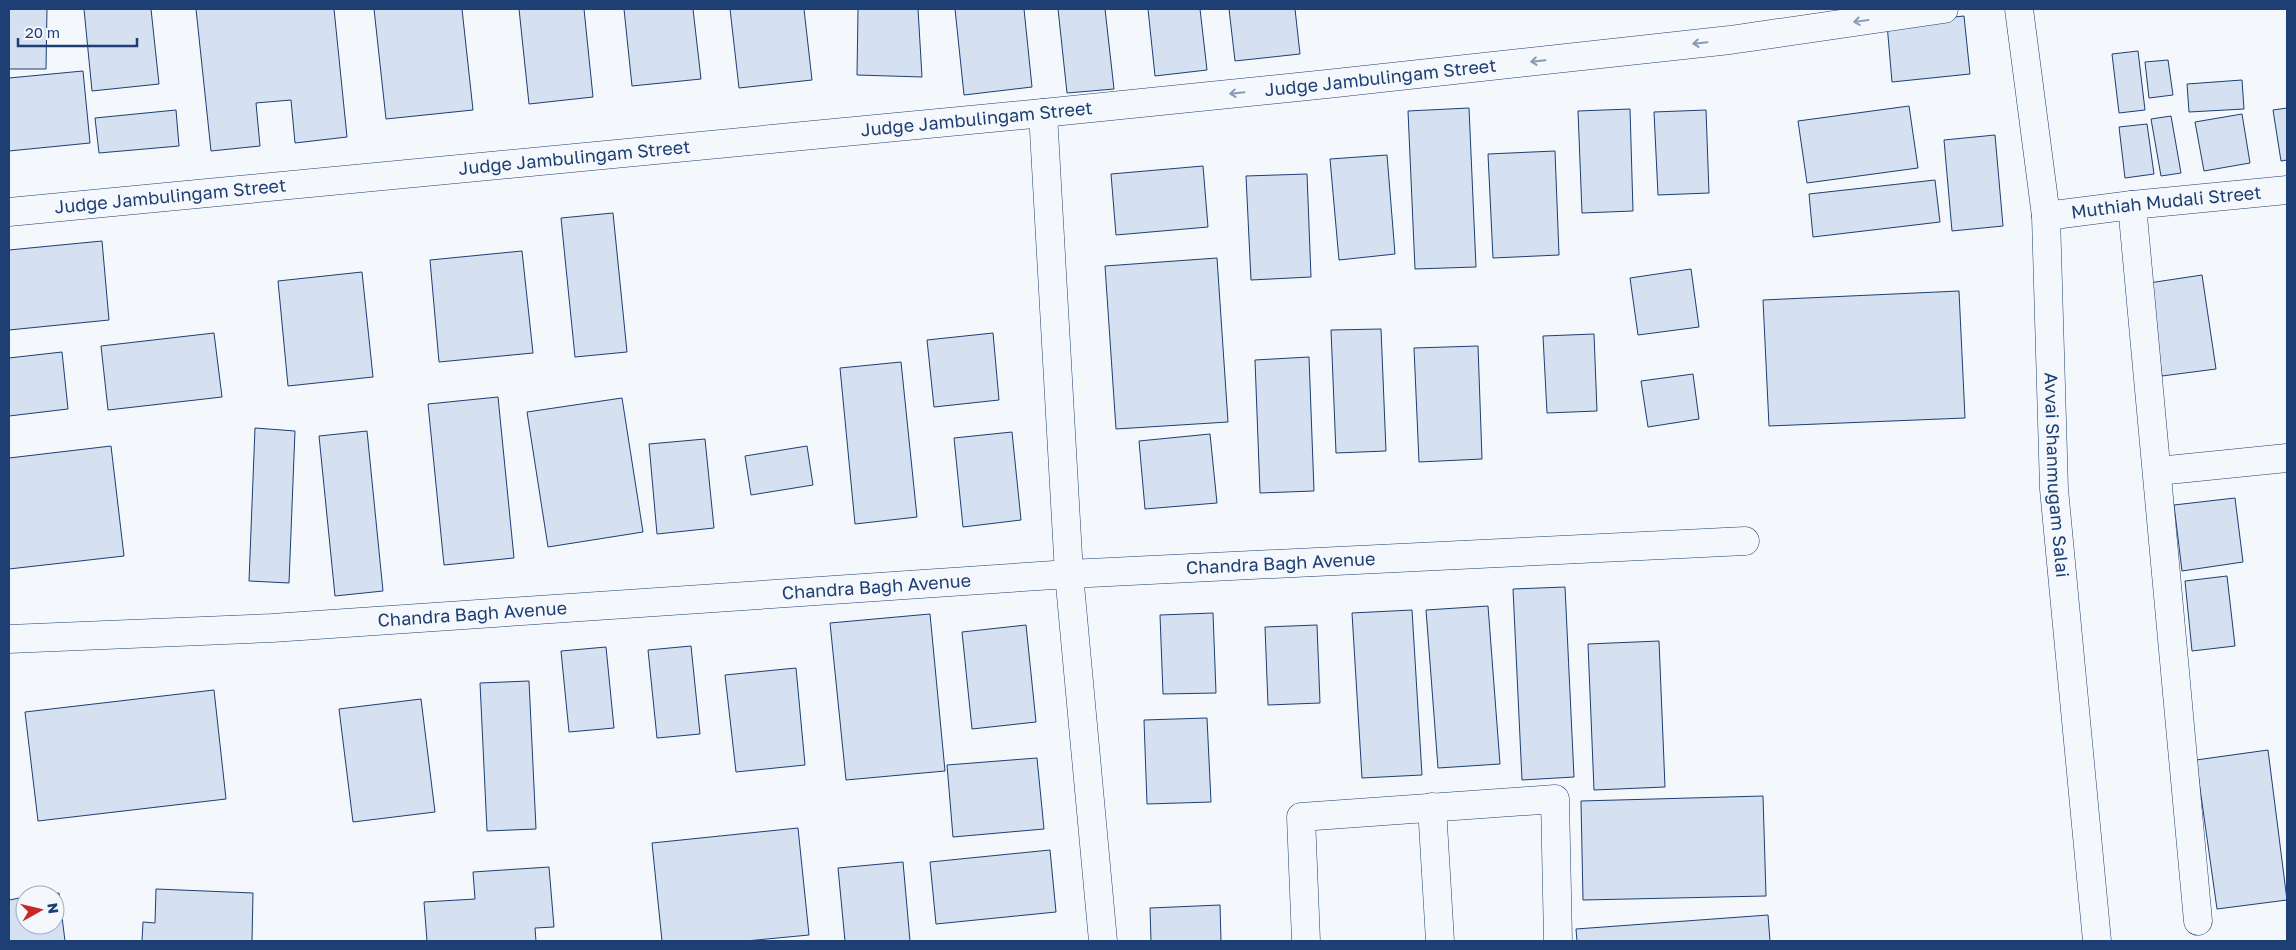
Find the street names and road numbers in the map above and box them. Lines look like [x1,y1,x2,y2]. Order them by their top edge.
street label: Judge Jambulingam Street [1264,54,1497,100]
street label: Judge Jambulingam Street [860,96,1093,140]
street label: Judge Jambulingam Street [457,135,691,179]
street label: Judge Jambulingam Street [53,174,287,218]
street label: Muthiah Mudali Street [2070,181,2262,223]
street label: Avvai Shanmugam Salai [2041,372,2074,578]
street label: Chandra Bagh Avenue [1185,547,1376,578]
street label: Chandra Bagh Avenue [781,569,972,603]
street label: Chandra Bagh Avenue [377,596,568,631]

